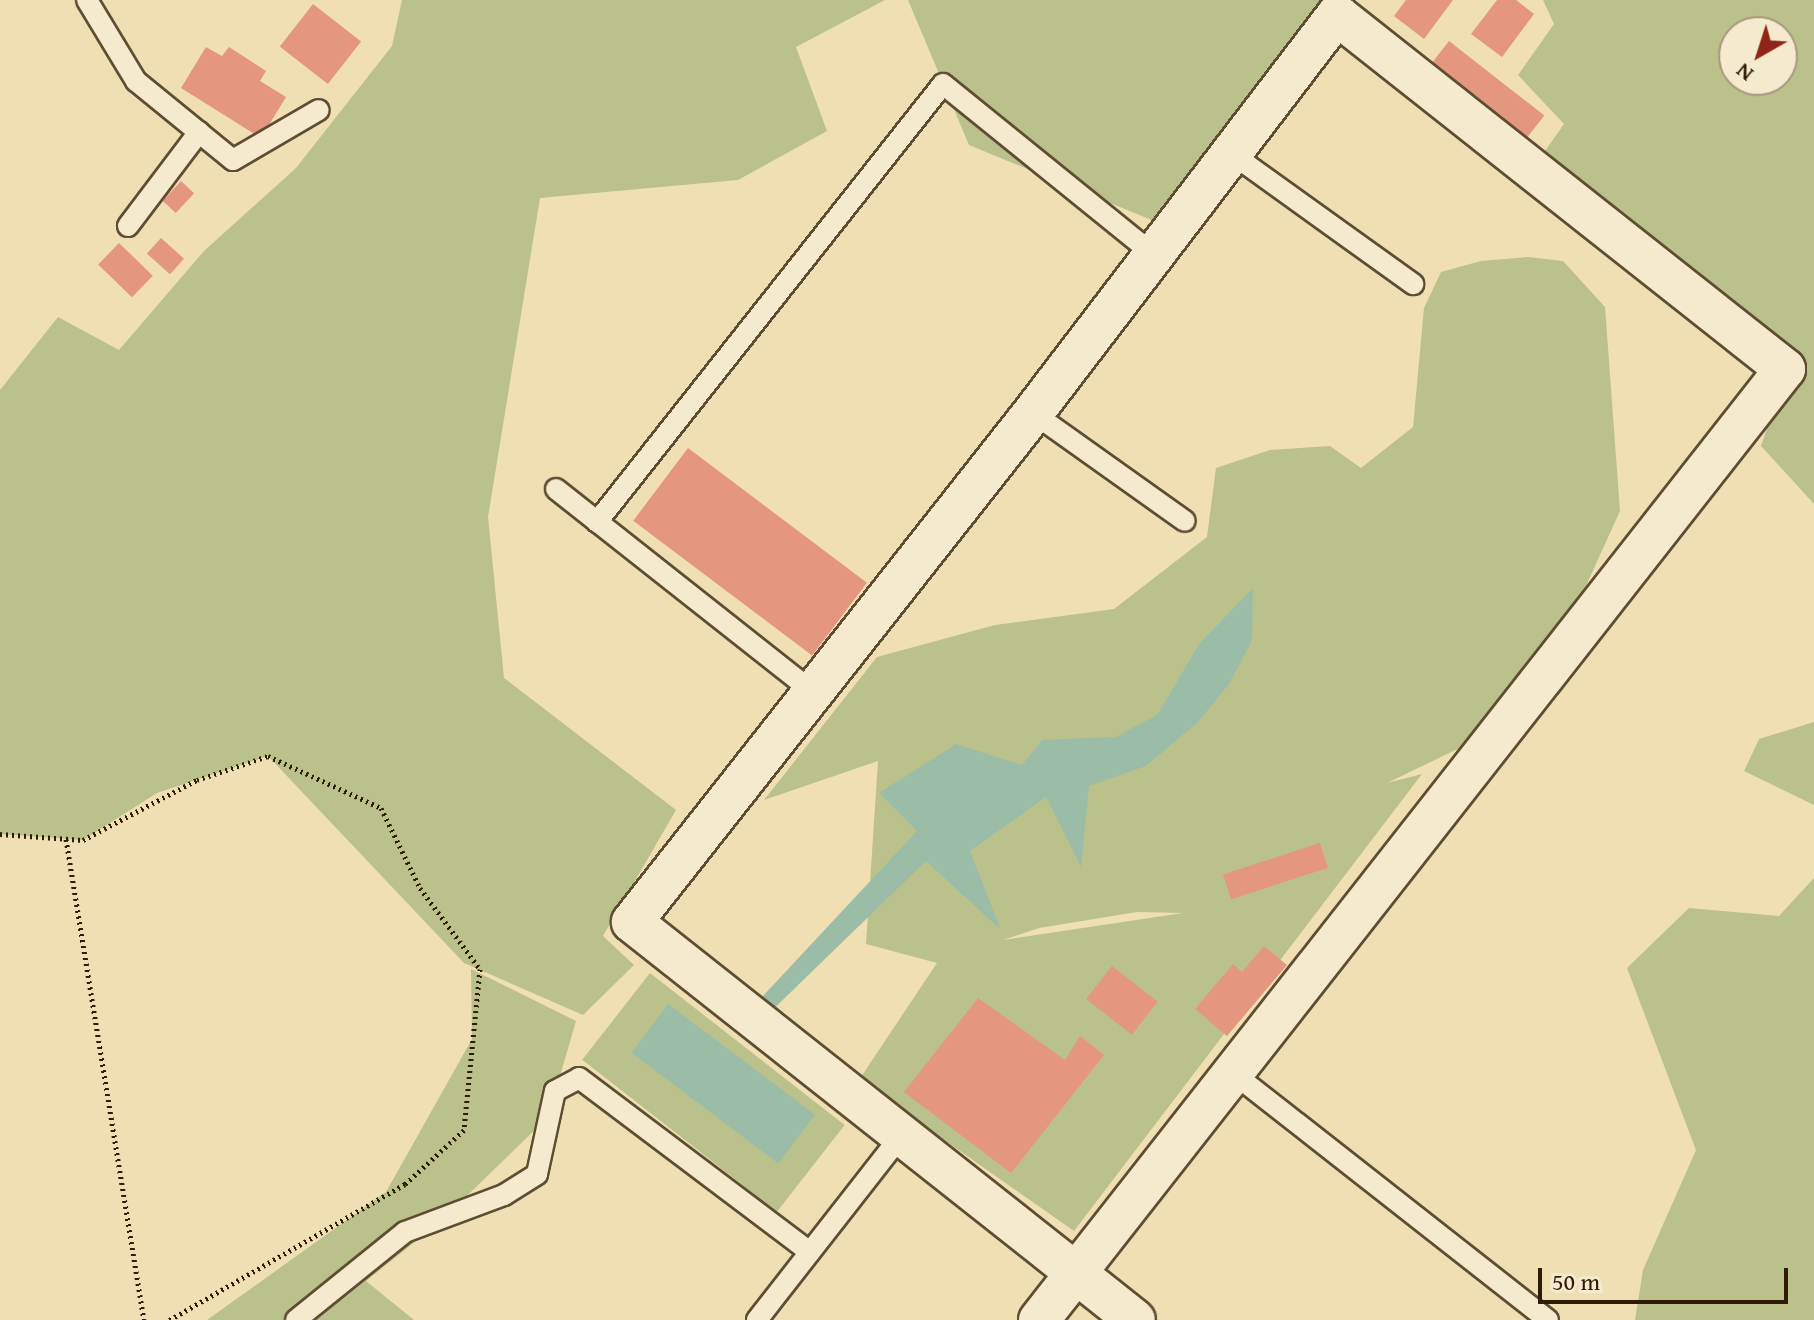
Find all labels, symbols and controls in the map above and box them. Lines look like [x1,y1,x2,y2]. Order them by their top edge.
north arrow [1718,16,1798,96]
text: N [1728,56,1760,90]
scale bar [1542,1252,1792,1302]
text: 50 m [1552,1264,1600,1299]

